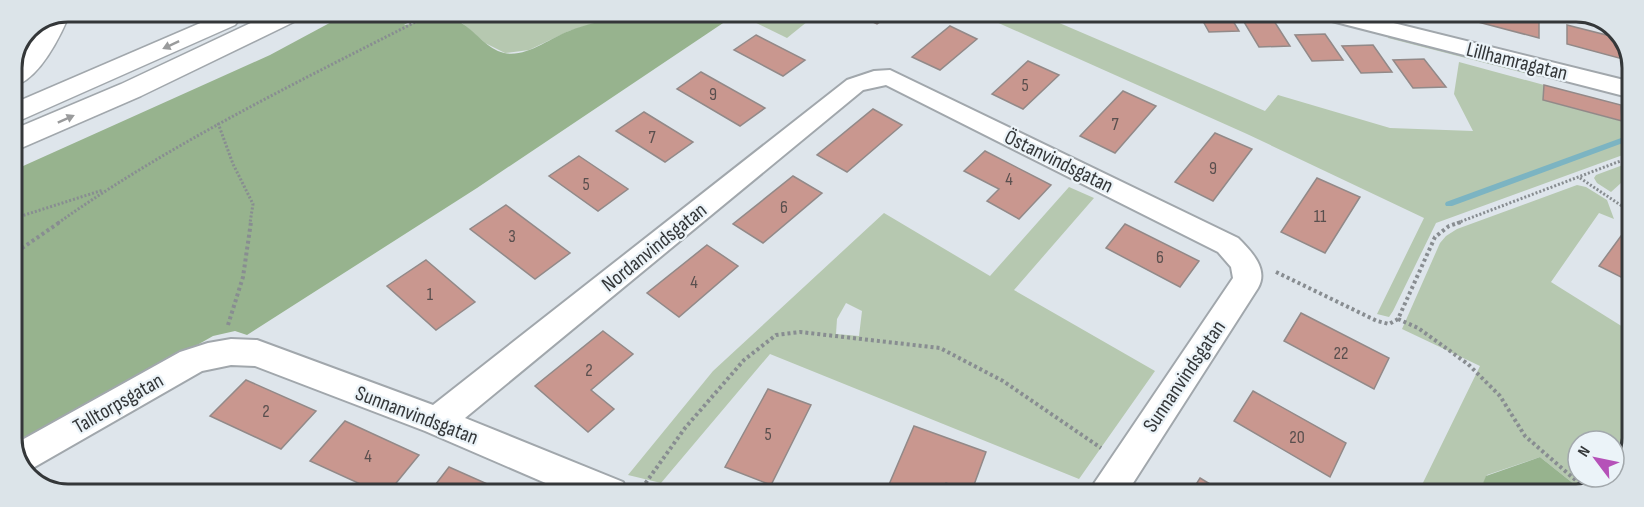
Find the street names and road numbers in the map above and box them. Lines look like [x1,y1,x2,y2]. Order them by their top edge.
street label: Lillhamragatan [1464,37,1570,86]
street label: Östanvindsgatan [1000,124,1117,199]
street label: Nordanvindsgatan [597,198,712,297]
street label: Sunnanvindsgatan [1138,316,1231,437]
street label: Talltorpsgatan [69,368,168,439]
street label: Sunnanvindsgatan [352,381,482,450]

